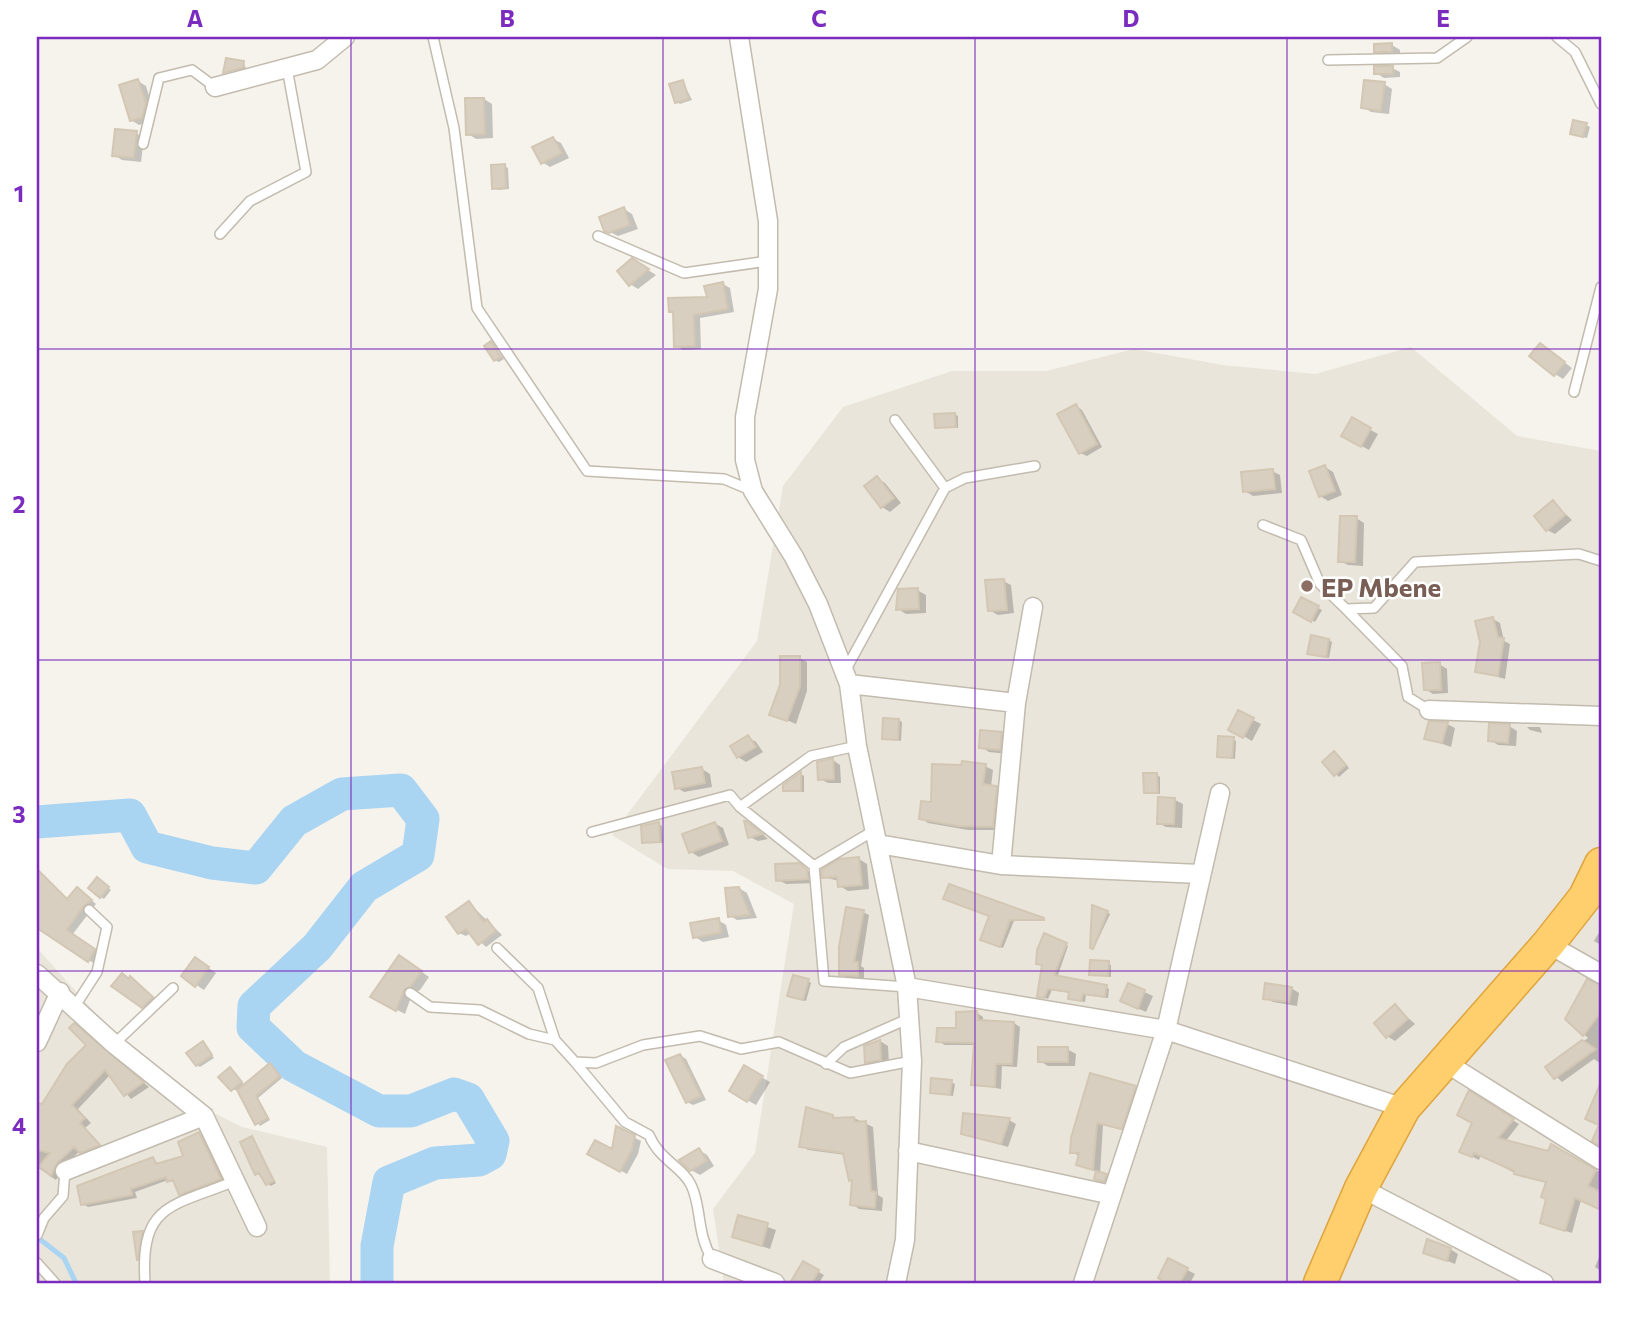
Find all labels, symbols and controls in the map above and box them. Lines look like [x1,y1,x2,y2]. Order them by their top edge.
text: A [187,4,204,32]
text: B [499,4,515,32]
text: C [811,4,827,32]
text: D [1123,4,1140,32]
text: E [1436,4,1450,32]
text: 1 [14,179,24,207]
text: 2 [12,490,26,518]
place label: EP Mbene [1321,571,1441,602]
marker: EP Mbene [1299,578,1315,594]
text: 3 [12,800,26,828]
text: 4 [12,1111,26,1139]

